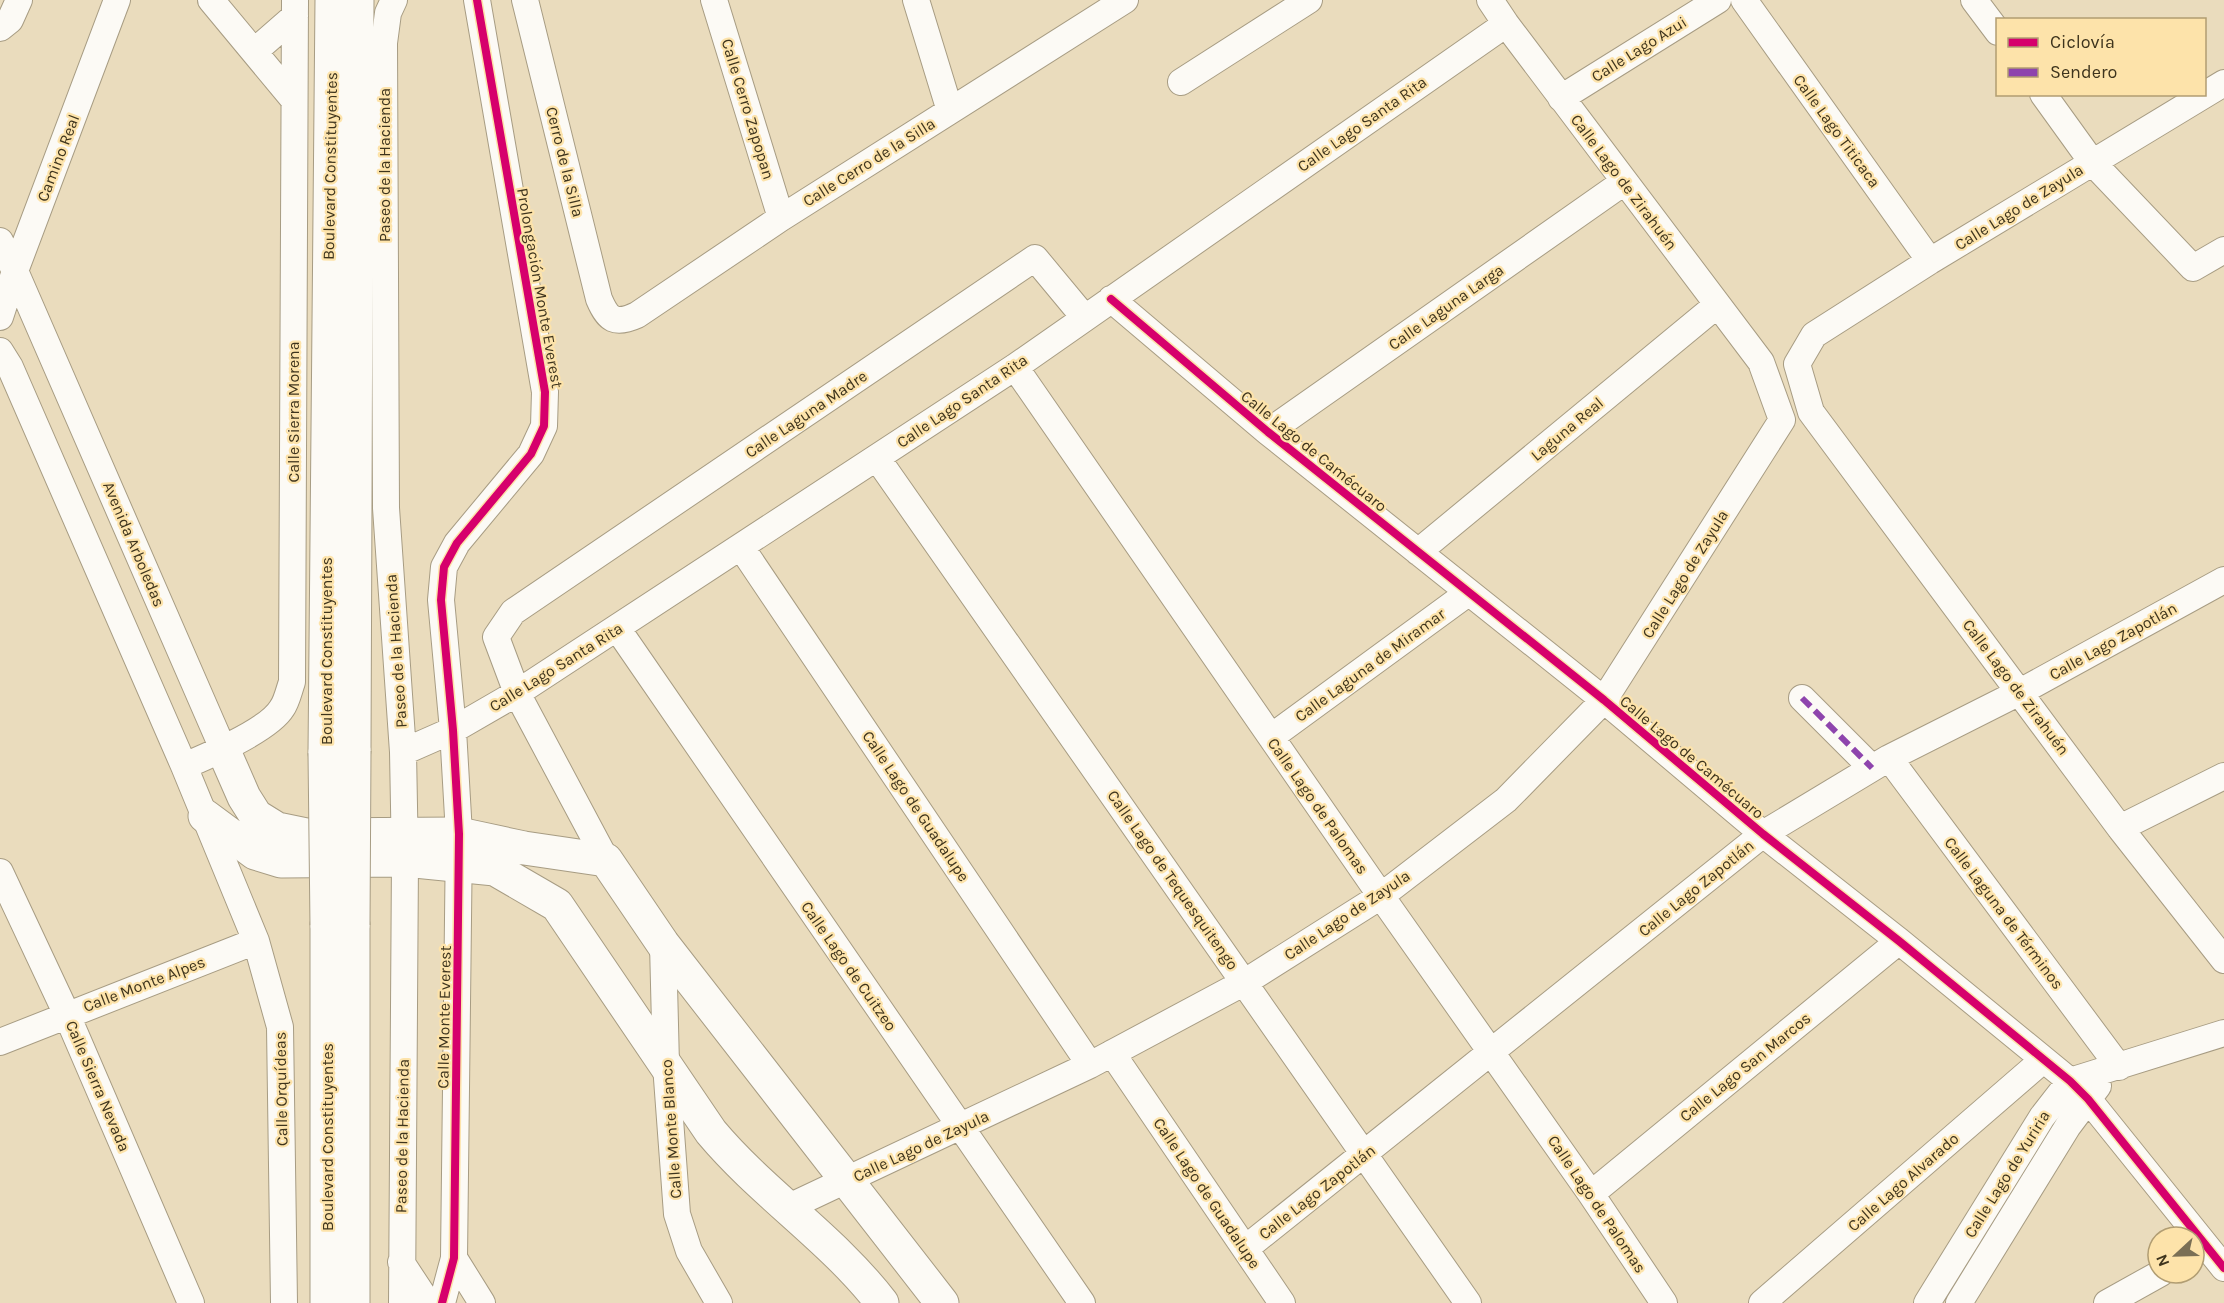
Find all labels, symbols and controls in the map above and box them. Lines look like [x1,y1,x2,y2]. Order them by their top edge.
street label: Calle Lago Azui [1588,12,1690,86]
legend [1996,18,2206,96]
text: Ciclovía [2050,31,2115,53]
street label: Calle Cerro Zapopan [718,36,778,182]
text: Sendero [2050,61,2117,83]
street label: Calle Lago Titicaca [1790,71,1884,191]
street label: Boulevard Constituyentes [319,72,341,260]
street label: Calle Lago Santa Rita [1294,72,1430,176]
street label: Paseo de la Hacienda [375,88,394,242]
street label: Cerro de la Silla [542,105,588,219]
street label: Calle Lago de Zirahuén [1567,110,1681,254]
street label: Camino Real [33,112,83,204]
street label: Calle Cerro de la Silla [799,114,939,210]
street label: Calle Lago de Zayula [1951,160,2087,254]
street label: Prolongación Monte Everest [513,186,567,390]
street label: Calle Laguna Larga [1385,260,1507,354]
street label: Calle Sierra Morena [284,341,303,483]
street label: Calle Lago Santa Rita [893,350,1031,452]
street label: Calle Laguna Madre [742,366,870,462]
street label: Calle Lago de Camécuaro [1237,386,1391,516]
street label: Laguna Real [1527,393,1607,465]
street label: Avenida Arboledas [99,479,169,609]
street label: Calle Lago de Zayula [1638,506,1732,642]
street label: Boulevard Constituyentes [317,557,336,745]
street label: Paseo de la Hacienda [381,573,411,729]
street label: Calle Lago Zapotlán [2046,598,2180,684]
street label: Calle Laguna de Miramar [1291,604,1449,726]
street label: Calle Lago de Zirahuén [1959,615,2073,759]
street label: Calle Lago Santa Rita [486,618,626,716]
street label: Calle Lago de Camécuaro [1616,691,1768,823]
street label: Calle Lago de Guadalupe [858,727,974,885]
street label: Calle Lago de Palomas [1264,734,1372,878]
street label: Calle Lago de Tequesquitengo [1104,786,1242,974]
street label: Calle Laguna de Términos [1941,833,2067,993]
street label: Calle Lago Zapotlán [1635,836,1757,940]
street label: Calle Lago de Zayula [1280,866,1414,964]
street label: Calle Lago de Cuitzeo [797,898,901,1034]
street label: Calle Monte Everest [433,945,455,1089]
street label: Calle Monte Alpes [80,952,208,1016]
street label: Calle Lago San Marcos [1676,1008,1814,1126]
street label: Calle Sierra Nevada [62,1018,134,1154]
street label: Calle Orquídeas [271,1032,291,1146]
street label: Boulevard Constituyentes [318,1043,337,1231]
street label: Paseo de la Hacienda [391,1059,413,1213]
street label: Calle Monte Blanco [657,1059,685,1199]
street label: Calle Lago de Zayula [850,1106,992,1186]
street label: Calle Lago de Yuriria [1960,1107,2054,1241]
street label: Calle Lago de Guadalupe [1149,1114,1265,1272]
street label: Calle Lago Alvarado [1844,1129,1962,1235]
street label: Calle Lago de Palomas [1544,1132,1650,1276]
street label: Calle Lago Zapotlán [1255,1141,1379,1243]
north arrow [2146,1225,2206,1285]
text: N [2152,1252,2174,1269]

